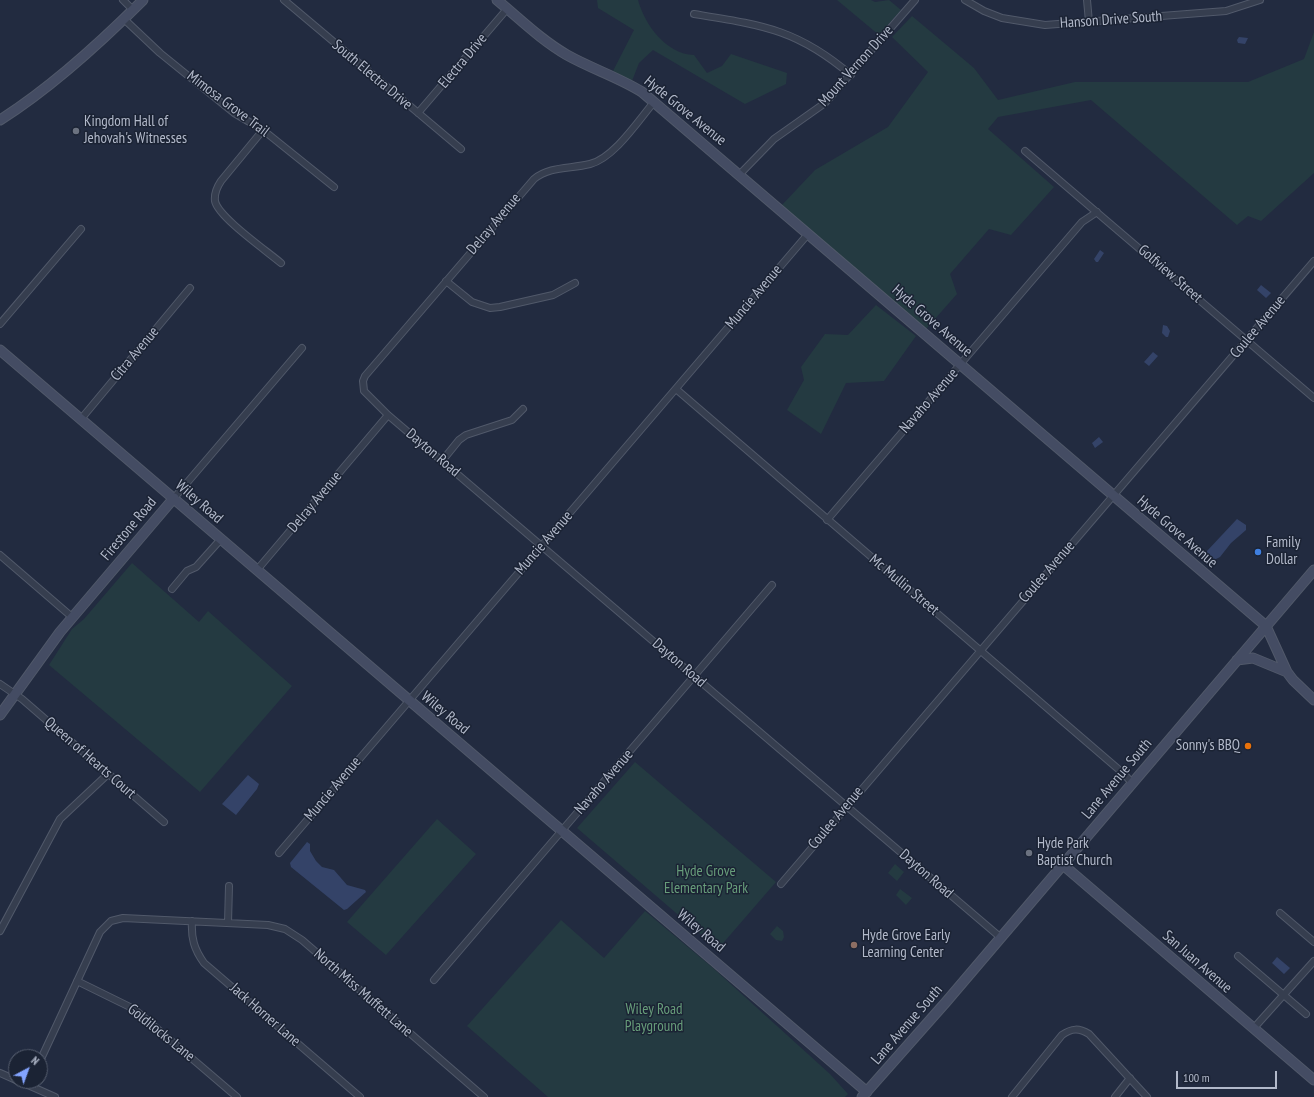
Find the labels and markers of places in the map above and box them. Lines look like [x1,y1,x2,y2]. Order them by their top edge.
place label: Kingdom Hall of Jehovah's Witnesses [84,113,187,148]
marker: Kingdom Hall of Jehovah's Witnesses [71,126,81,136]
place label: Family Dollar [1266,534,1300,569]
marker: Family Dollar [1253,547,1263,557]
place label: Sonny's BBQ [1176,737,1240,755]
marker: Sonny's BBQ [1243,741,1253,751]
place label: Hyde Park Baptist Church [1037,835,1112,870]
marker: Hyde Park Baptist Church [1024,848,1034,858]
place label: Hyde Grove Early Learning Center [862,927,950,962]
marker: Hyde Grove Early Learning Center [849,940,859,950]

